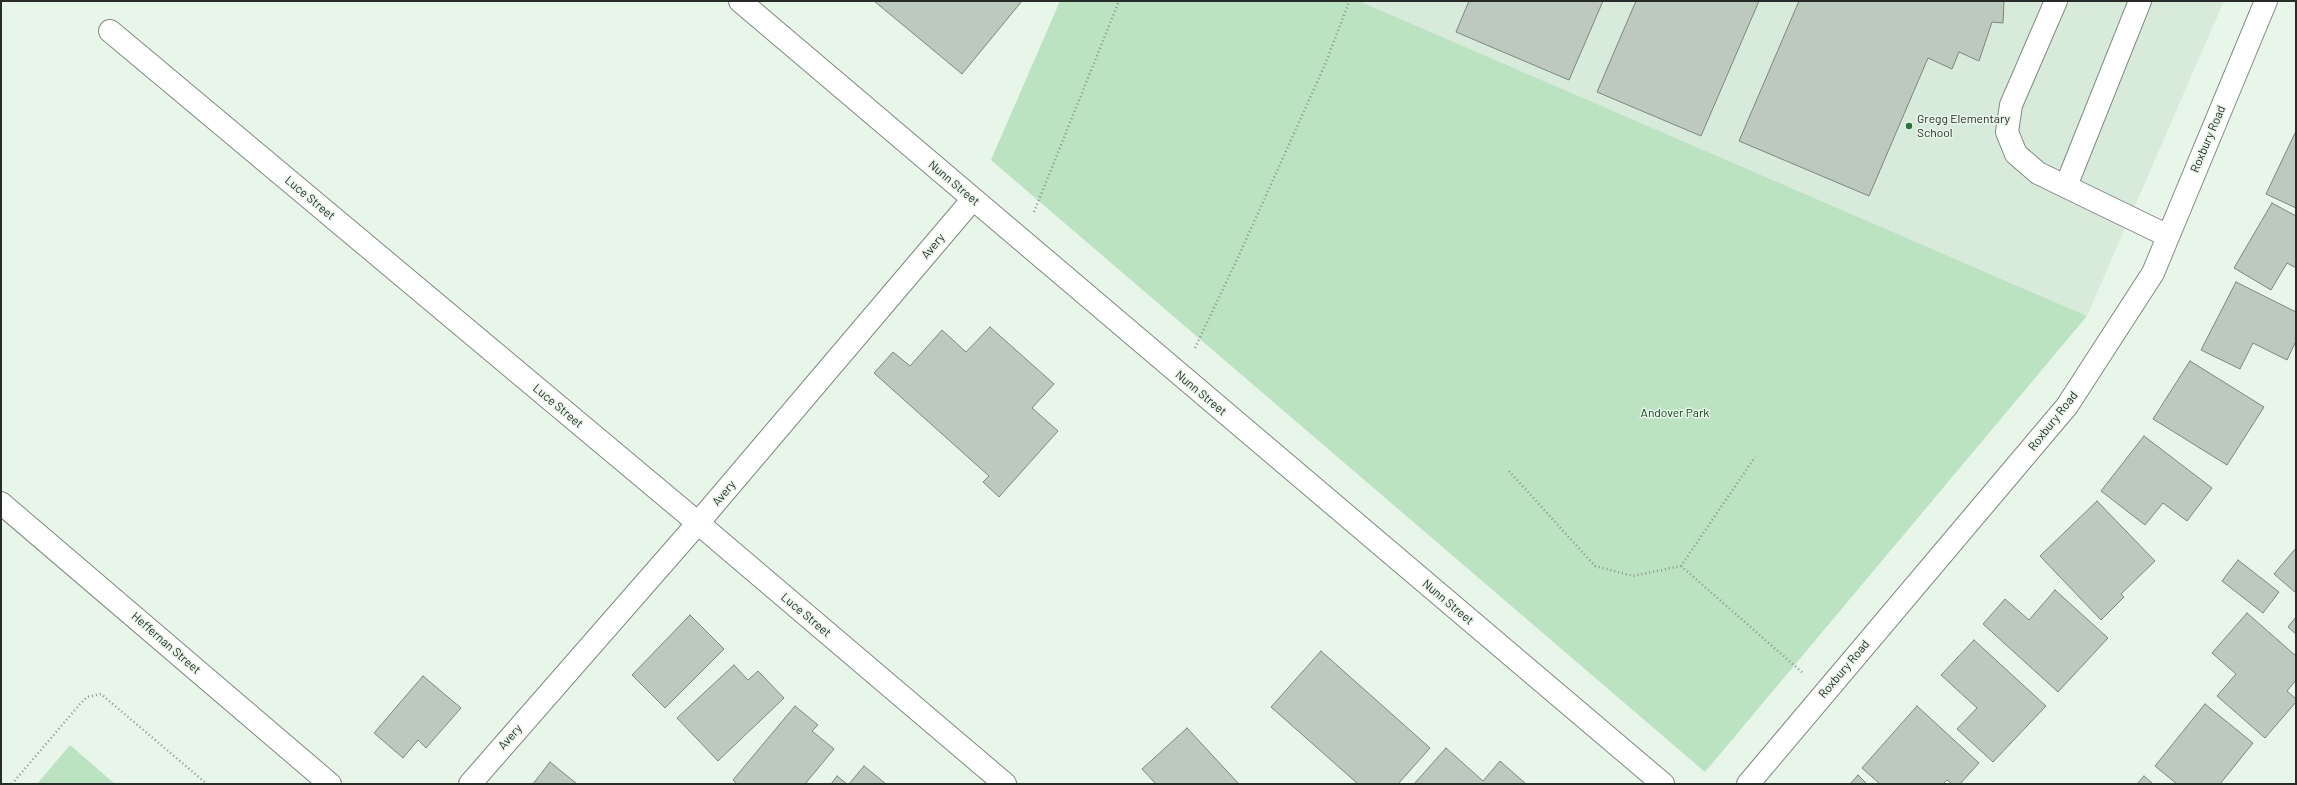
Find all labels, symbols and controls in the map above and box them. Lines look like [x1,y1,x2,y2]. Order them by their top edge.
street label: Roxbury Road [2187,103,2229,175]
place label: Gregg Elementary School [1917,112,2010,140]
marker: Gregg Elementary School [1904,121,1914,131]
street label: Nunn Street [925,157,983,209]
street label: Luce Street [282,173,338,223]
street label: Avery [918,230,948,262]
street label: Nunn Street [1172,367,1230,419]
street label: Luce Street [530,381,586,431]
street label: Roxbury Road [2025,388,2081,454]
park label: Andover Park [1641,406,1709,420]
street label: Avery [709,477,739,509]
street label: Nunn Street [1419,576,1477,628]
street label: Luce Street [778,590,834,640]
street label: Heffernan Street [128,609,204,677]
street label: Roxbury Road [1815,637,1873,701]
street label: Avery [495,721,525,753]

